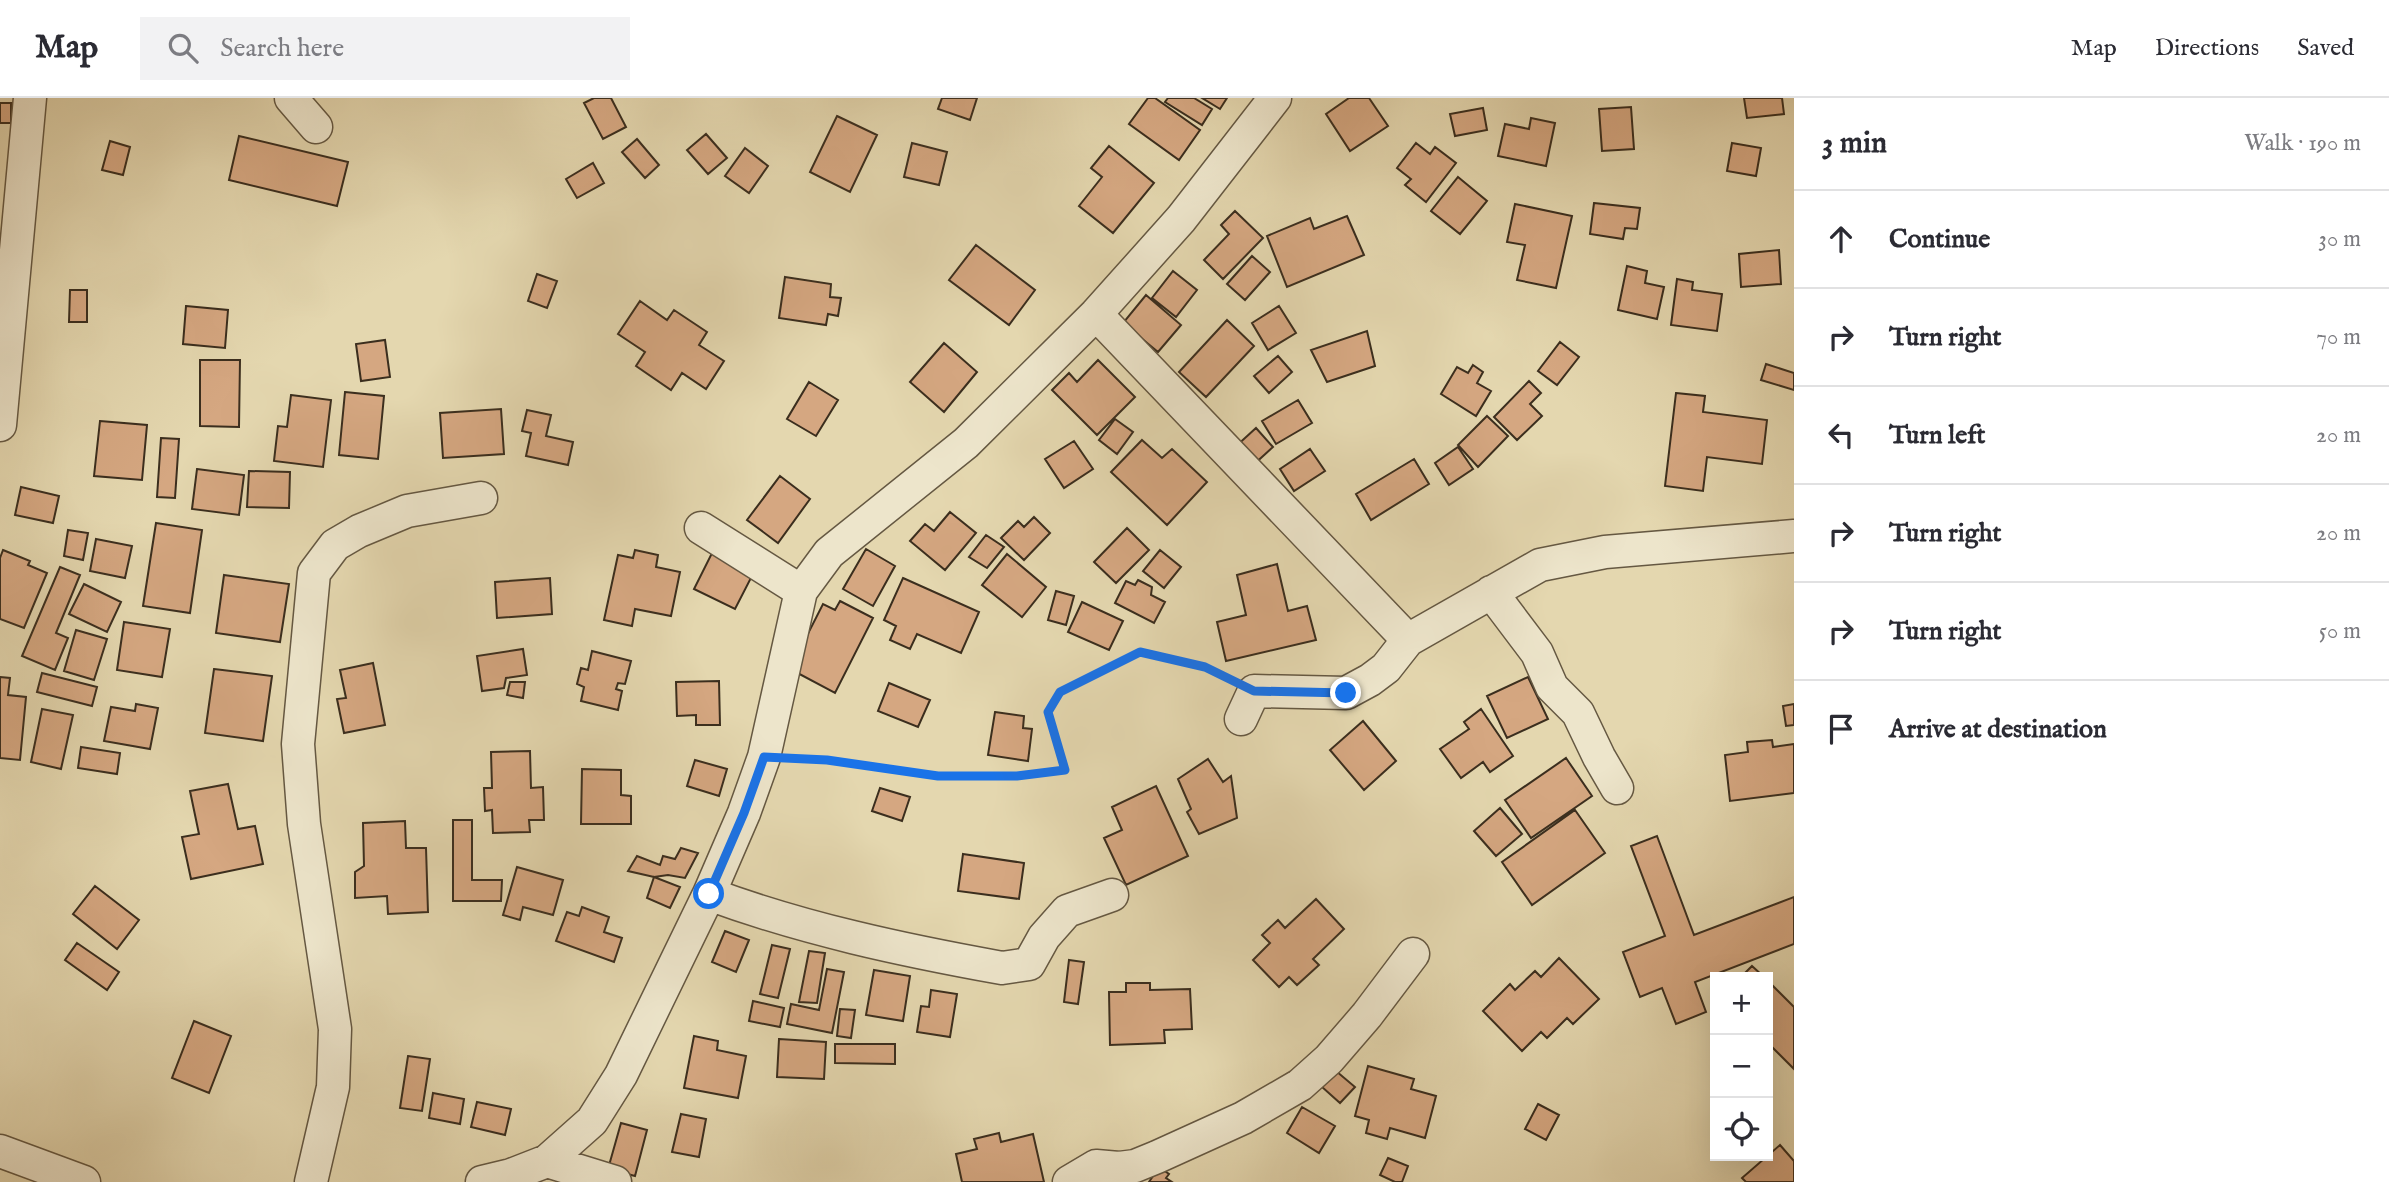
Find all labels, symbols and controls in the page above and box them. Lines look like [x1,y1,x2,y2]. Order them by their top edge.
search box [140,17,630,80]
text: Map [35,27,98,69]
icon: search [164,29,202,67]
text: Search here [220,32,344,65]
text: Map [2071,33,2117,64]
text: Directions [2155,33,2259,64]
text: Saved [2297,33,2354,64]
text: 3 min [1822,125,1887,163]
text: Walk · 190 m [2244,129,2361,158]
icon: ahead [1822,220,1860,258]
text: Continue [1889,223,1990,256]
text: 30 m [2318,225,2361,254]
icon: right [1822,318,1860,356]
text: Turn right [1889,321,2002,354]
text: 70 m [2316,323,2361,352]
icon: left [1822,416,1860,454]
text: Turn left [1889,419,1986,452]
text: 20 m [2316,421,2361,450]
icon: right [1822,514,1860,552]
text: Turn right [1889,517,2002,550]
text: 20 m [2316,519,2361,548]
icon: right [1822,612,1860,650]
text: Turn right [1889,615,2002,648]
text: 50 m [2319,617,2361,646]
route end [1330,677,1361,708]
icon: arrive [1822,710,1860,748]
text: Arrive at destination [1889,713,2107,746]
route start [693,878,724,909]
map controls [1710,972,1773,1161]
button: + [1710,972,1773,1035]
button: − [1710,1035,1773,1098]
button: locate [1710,1098,1773,1161]

